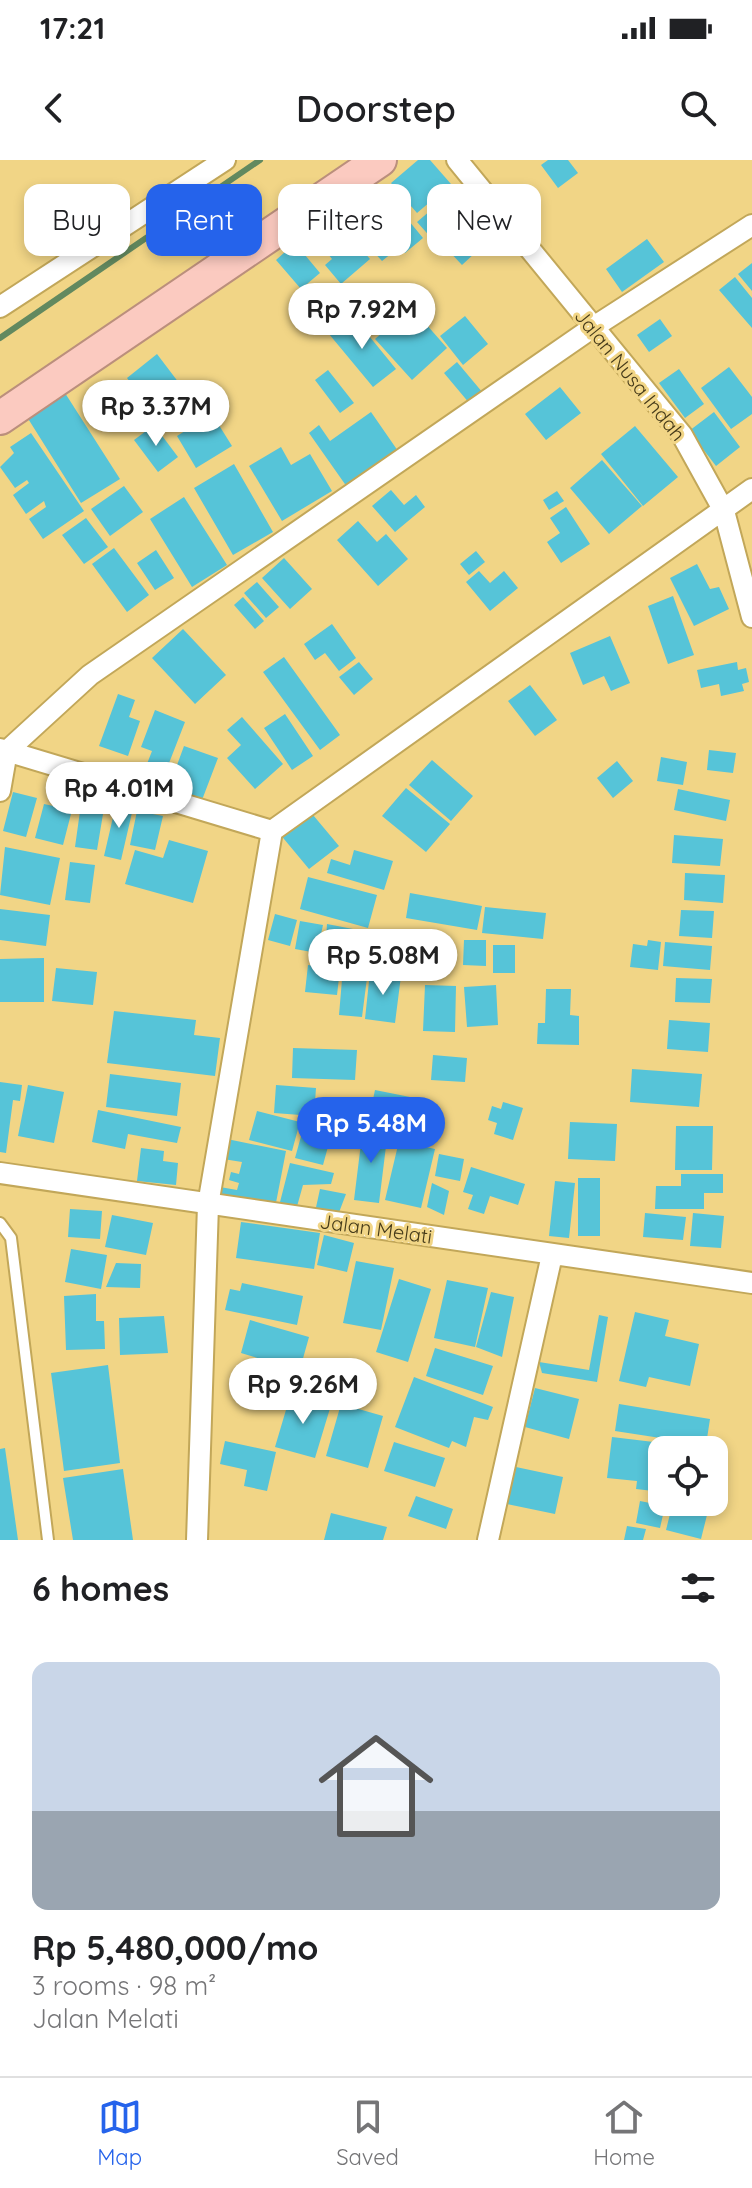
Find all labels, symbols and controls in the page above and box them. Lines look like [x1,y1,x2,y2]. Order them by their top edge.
text: 17:21 [40,9,105,47]
icon: back [32,86,76,130]
text: Doorstep [296,86,456,131]
icon: search [676,86,720,130]
chip: Buy [24,184,130,256]
chip: Rent [146,184,262,256]
chip: Filters [278,184,411,256]
chip: New [427,184,541,256]
pin: Rp 7.92M [279,283,445,351]
text: Rp 7.92M [306,292,418,325]
street label: Jalan Nusa Indah [570,304,691,446]
pin: Rp 3.37M [73,380,239,448]
text: Rp 3.37M [100,389,212,422]
pin: Rp 4.01M [36,762,202,830]
text: Rp 4.01M [64,771,174,804]
pin: Rp 5.08M [300,929,466,997]
text: Rp 5.08M [326,938,440,971]
pin: Rp 5.48M [288,1097,454,1165]
text: Rp 5.48M [315,1106,427,1139]
street label: Jalan Melati [318,1208,434,1249]
pin: Rp 9.26M [220,1358,386,1426]
text: Rp 9.26M [247,1367,359,1400]
map controls [648,1436,728,1516]
button: locate [648,1436,728,1516]
icon: filters [676,1566,720,1610]
text: 6 homes [32,1567,169,1610]
icon: home [304,1714,448,1858]
text: Rp 5,480,000/mo [32,1926,319,1969]
text: 3 rooms · 98 m² [32,1969,216,2002]
text: Jalan Melati [32,2002,179,2035]
tab: Map [97,2095,142,2171]
tab: Saved [336,2095,399,2171]
tab: Home [593,2095,655,2171]

